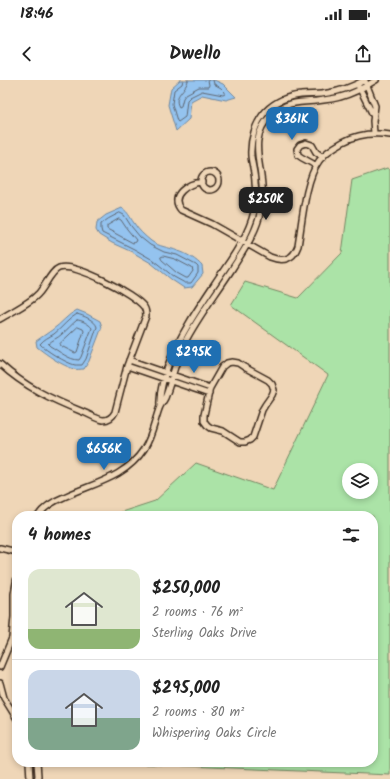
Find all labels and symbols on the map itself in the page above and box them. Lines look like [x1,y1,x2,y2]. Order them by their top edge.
pin: $361K [264,107,320,141]
pin: $250K [238,187,294,221]
pin: $295K [166,340,222,374]
pin: $656K [76,437,132,471]

